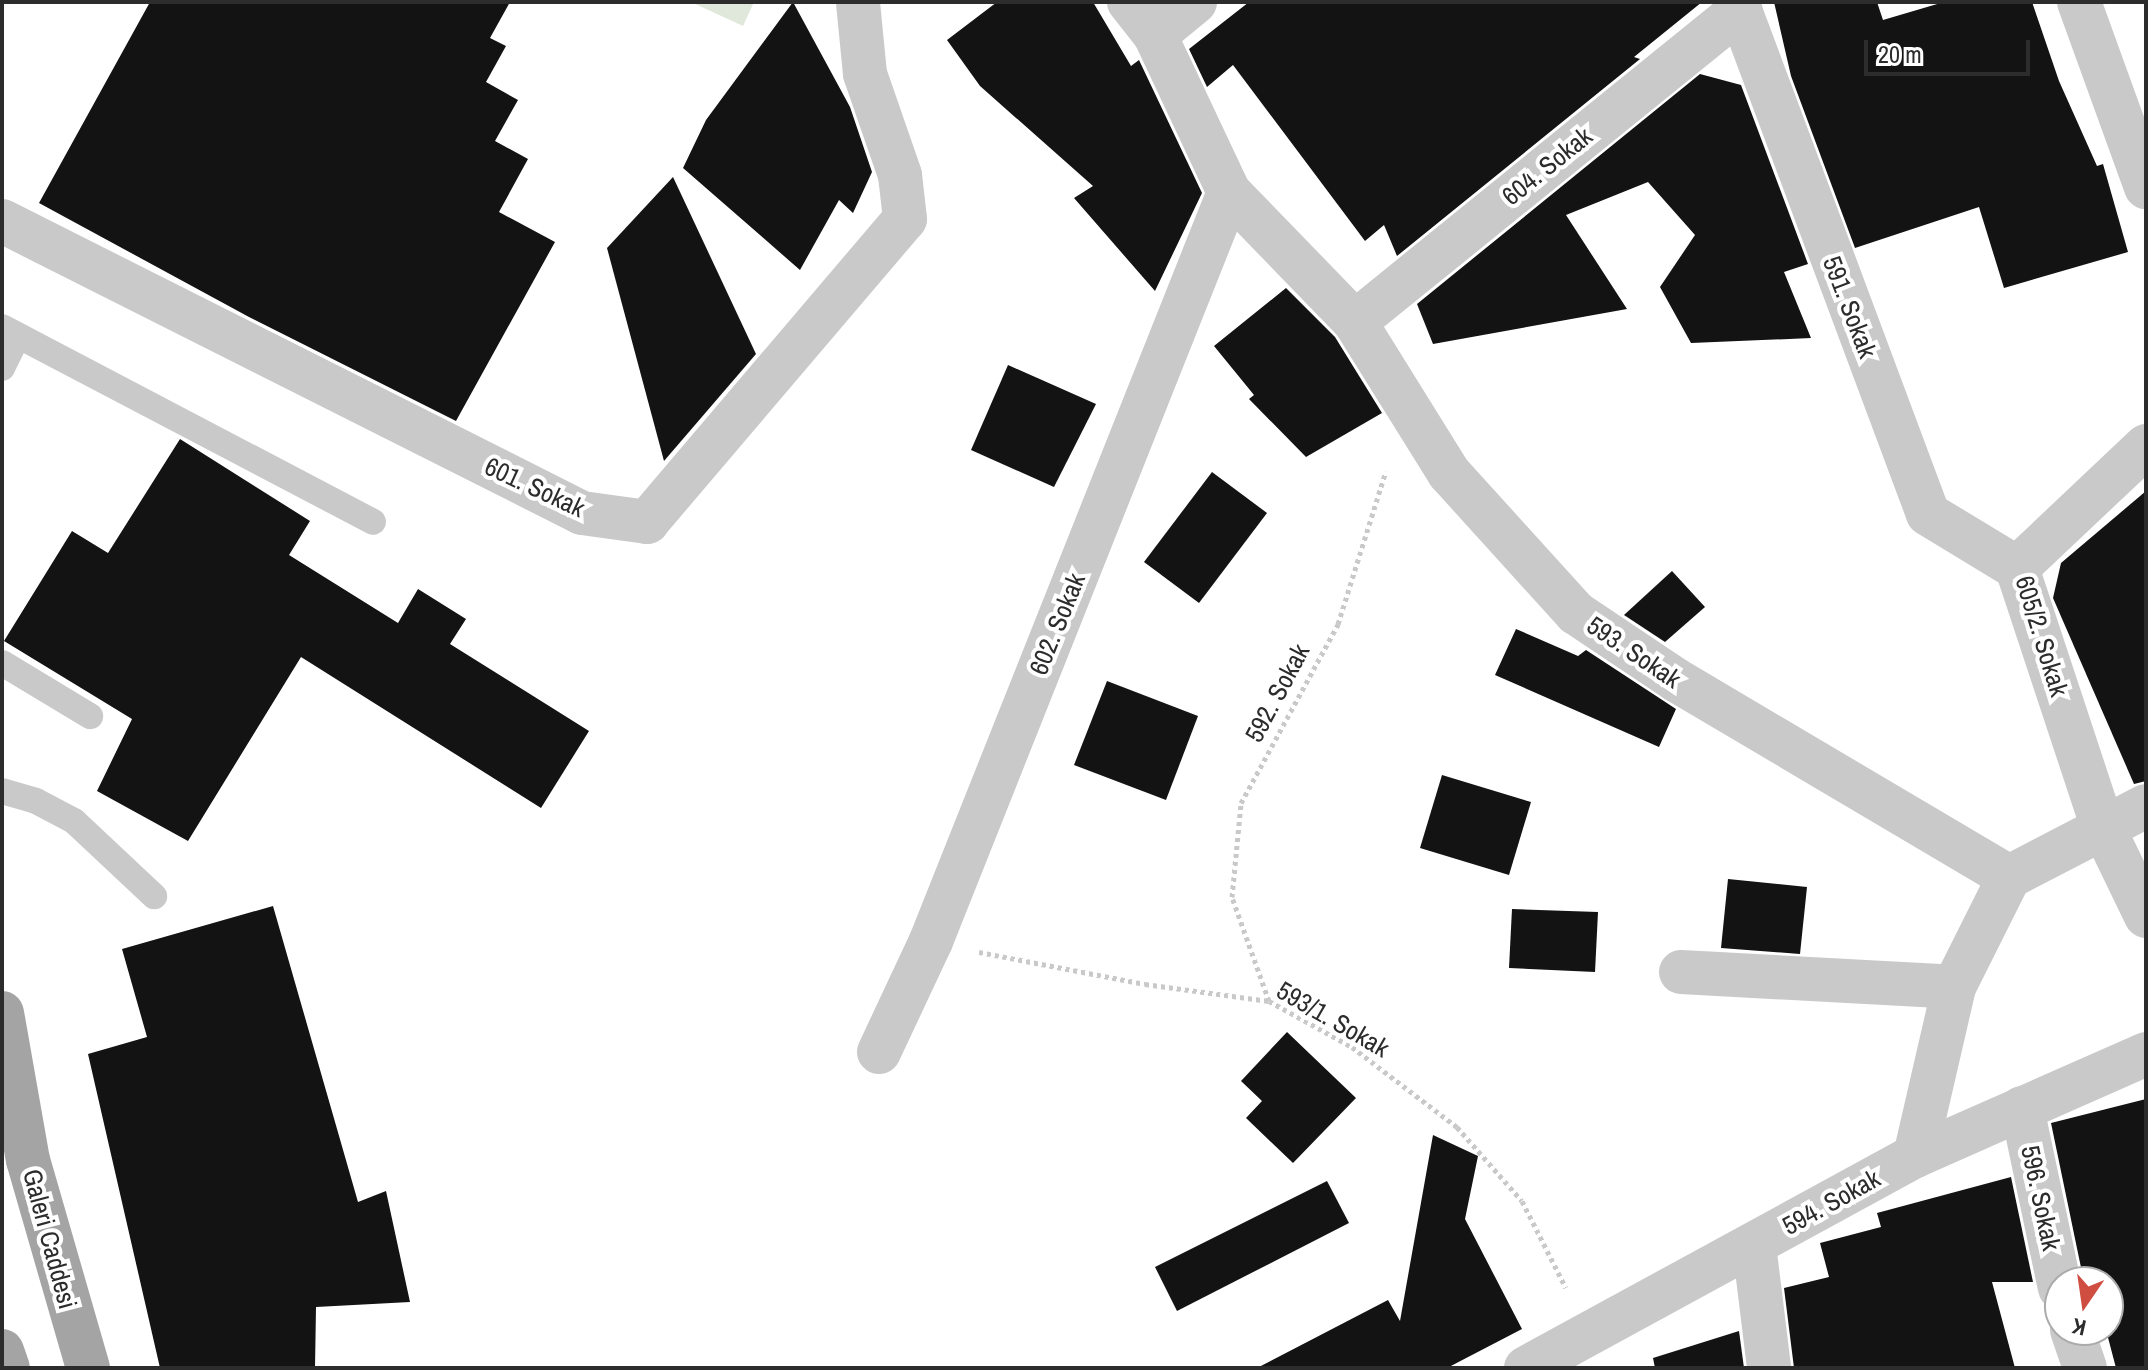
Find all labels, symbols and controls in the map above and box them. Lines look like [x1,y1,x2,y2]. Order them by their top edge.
scale bar [1868,24,2034,74]
text: 20 m [1878,38,1922,70]
street label: 604. Sokak [1496,120,1598,212]
street label: 591. Sokak [1816,252,1884,362]
street label: 601. Sokak [480,450,590,524]
street label: 602. Sokak [1023,569,1091,679]
street label: 605/2. Sokak [2009,572,2075,700]
street label: 593. Sokak [1581,609,1687,695]
street label: 592. Sokak [1238,639,1316,747]
street label: 593/1. Sokak [1271,974,1395,1064]
street label: 596. Sokak [2015,1143,2067,1253]
street label: 594. Sokak [1777,1162,1885,1242]
street label: Galeri Caddesi [16,1166,84,1312]
north arrow [2044,1266,2124,1346]
text: K [2069,1311,2089,1344]

